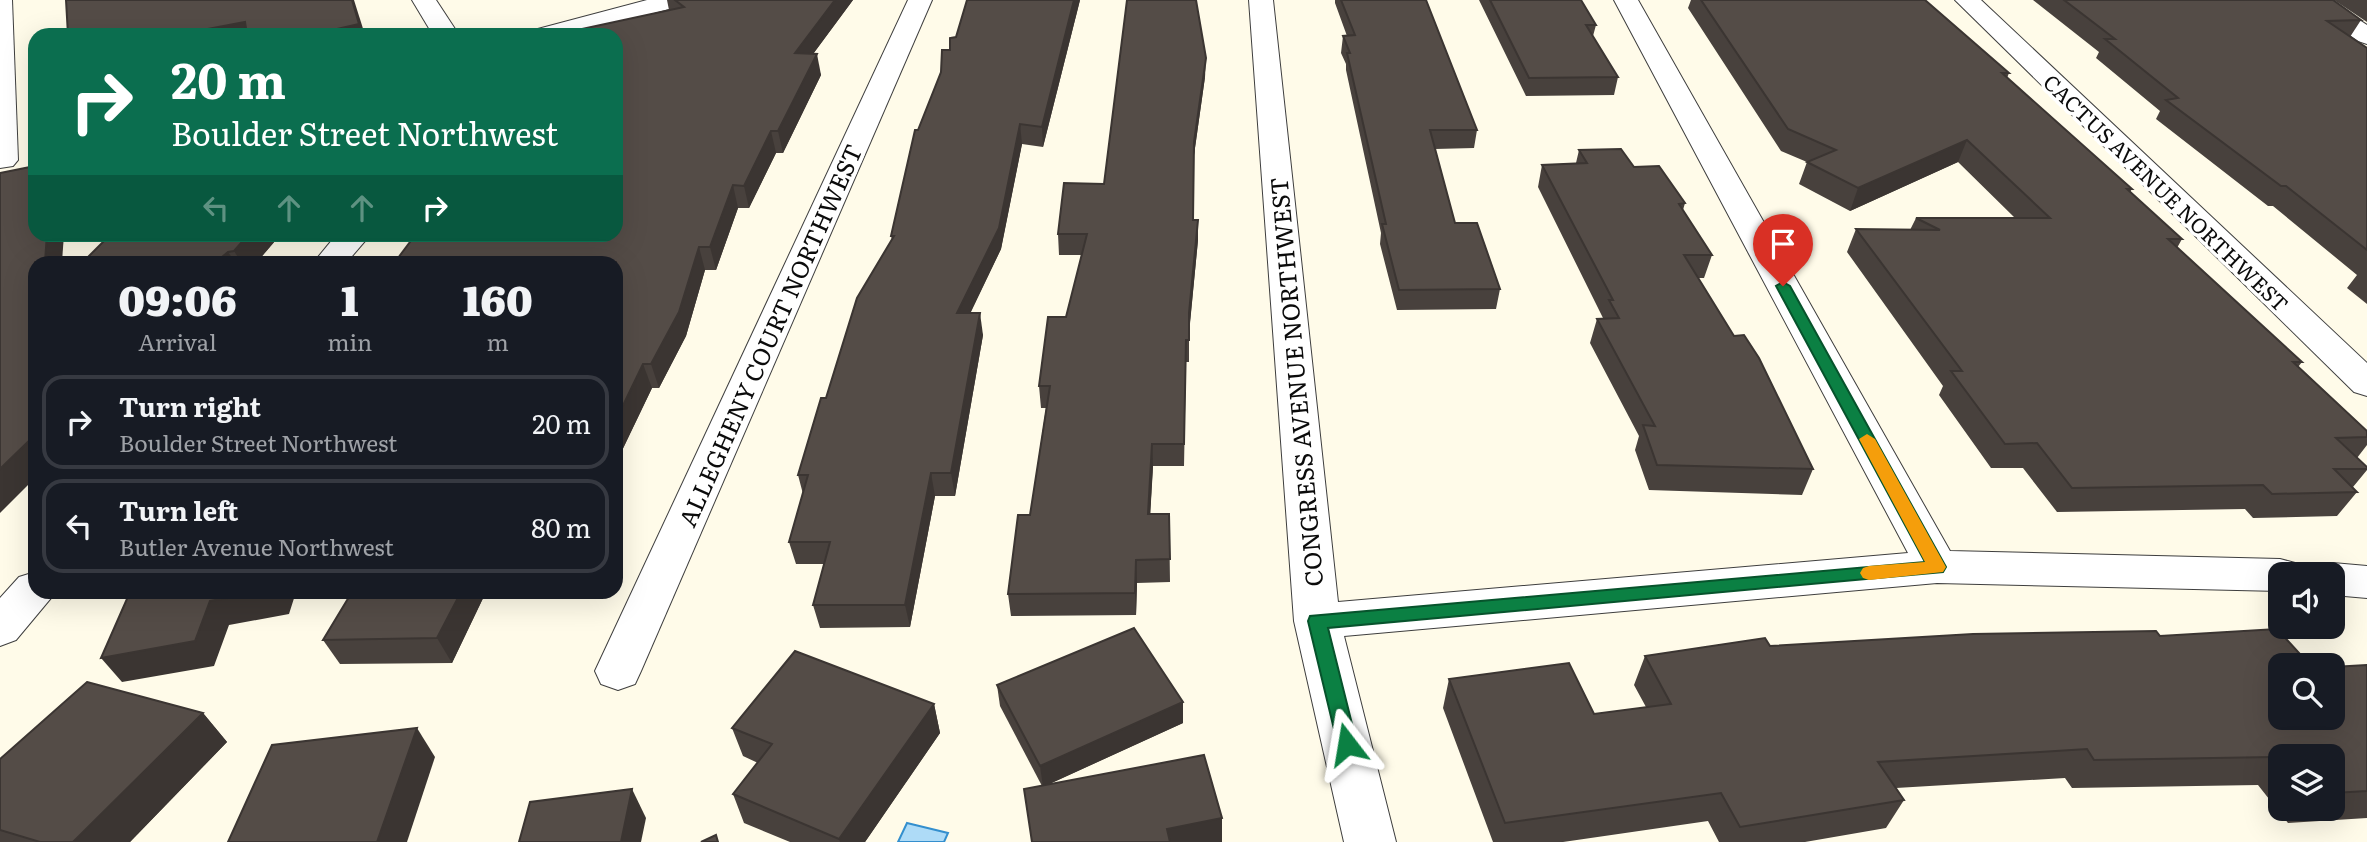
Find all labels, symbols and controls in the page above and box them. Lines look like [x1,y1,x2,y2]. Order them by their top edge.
text: 20 m [171,41,286,114]
icon: right [56,56,147,147]
street label: CACTUS AVENUE NORTHWEST [2037,66,2297,318]
text: Boulder Street Northwest [171,108,558,156]
street label: ALLEGHENY COURT NORTHWEST [668,138,870,532]
street label: CONGRESS AVENUE NORTHWEST [1260,176,1330,588]
icon: left [197,189,235,227]
icon: ahead [270,189,308,227]
icon: ahead [343,189,381,227]
icon: right [416,189,454,227]
pin [1753,214,1813,286]
icon: arrive [1764,225,1802,263]
text: 09:06 [118,267,237,329]
text: 1 [341,267,359,329]
text: 160 [463,267,533,329]
text: Arrival [138,324,217,358]
text: min [327,324,372,358]
text: m [487,324,509,358]
text: Turn right [119,386,261,425]
icon: right [60,403,98,441]
text: 20 m [532,403,591,442]
text: Boulder Street Northwest [119,425,397,459]
text: Turn left [119,490,238,529]
icon: left [60,507,98,545]
text: 80 m [531,507,591,546]
text: Butler Avenue Northwest [119,529,394,563]
map controls [2268,562,2345,821]
button: sound [2268,562,2345,639]
button: search [2268,653,2345,730]
position arrow [1310,707,1384,781]
button: layers [2268,744,2345,821]

